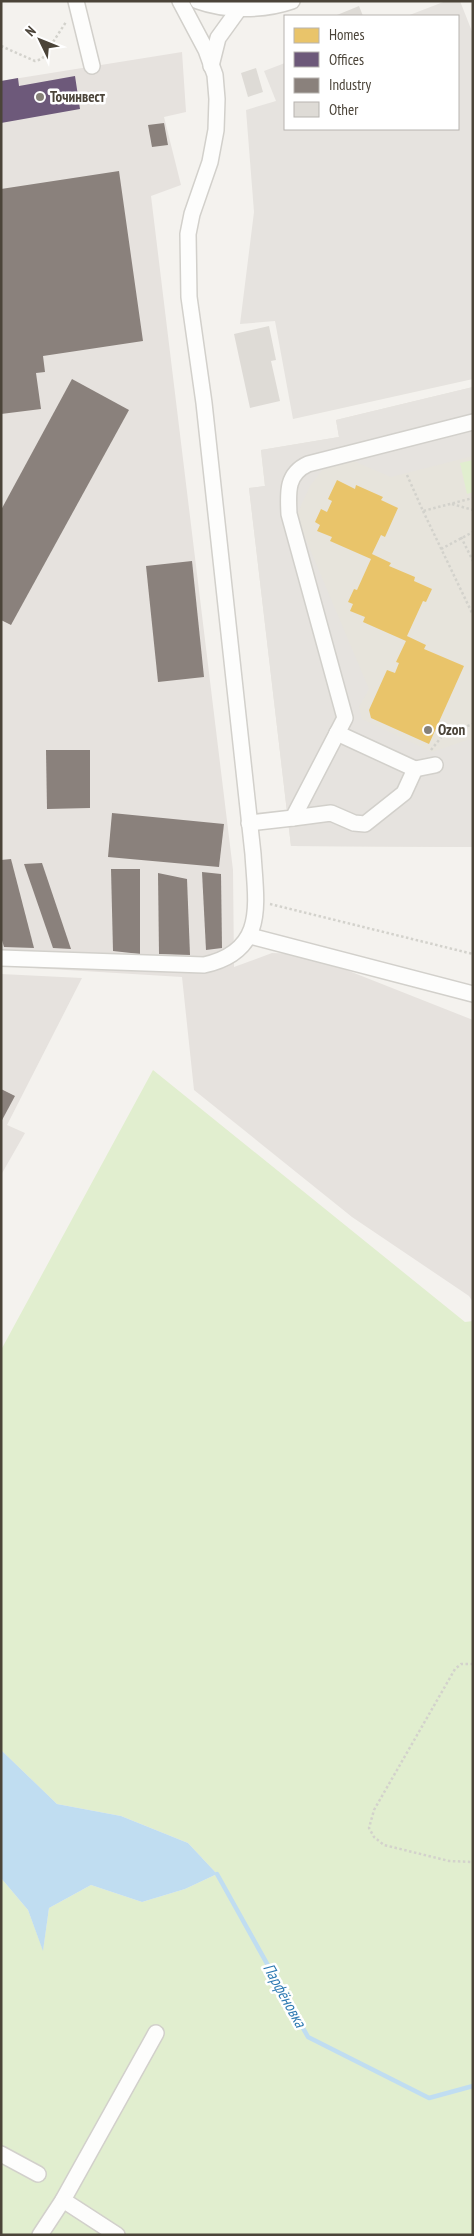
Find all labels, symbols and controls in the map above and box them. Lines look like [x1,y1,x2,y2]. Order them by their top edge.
north arrow [15,15,65,65]
legend [284,15,459,130]
text: N [21,22,40,40]
text: Homes [329,25,365,44]
text: Offices [329,50,364,69]
text: Industry [329,75,371,94]
place label: Точинвест [50,87,106,106]
marker: Точинвест [34,91,46,103]
text: Other [329,100,359,119]
place label: Ozon [438,720,465,739]
marker: Ozon [422,724,434,736]
water label: Парфёновка [259,1959,312,2032]

